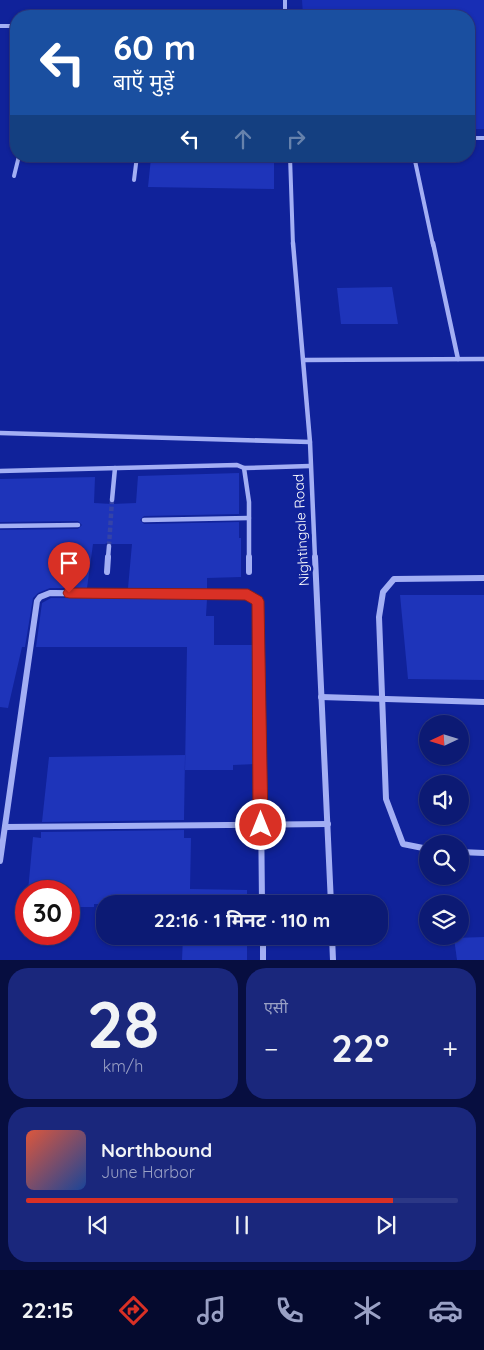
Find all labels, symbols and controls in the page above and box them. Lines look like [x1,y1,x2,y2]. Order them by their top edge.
text: 60 m [113,25,196,69]
icon: left [30,30,95,95]
text: बाएँ मुड़ें [113,68,174,96]
icon: left [176,125,204,153]
icon: ahead [229,125,257,153]
icon: right [282,125,310,153]
street label: Nightingale Road [289,473,313,587]
pin [48,542,90,593]
icon: arrive [55,549,83,577]
north arrow [419,715,469,765]
map controls [419,715,469,945]
button: sound [419,775,469,825]
position arrow [234,798,286,850]
button: search [419,835,469,885]
speed limit sign: 30 [15,880,80,945]
button: layers [419,895,469,945]
text: 22:16 · 1 मिनट · 110 m [154,908,330,932]
text: 28 [87,983,159,1064]
text: एसी [264,997,288,1017]
text: 22° [331,1024,389,1072]
text: − [264,1031,279,1066]
text: + [442,1031,458,1066]
text: km/h [103,1056,143,1076]
text: Northbound [101,1138,212,1162]
text: June Harbor [101,1162,195,1182]
icon: previous [84,1211,112,1239]
icon: pause [228,1211,256,1239]
icon: next [372,1211,400,1239]
icon: directions [116,1293,151,1328]
icon: music [194,1293,229,1328]
icon: phone [272,1293,307,1328]
icon: climate [350,1293,385,1328]
icon: car [428,1293,463,1328]
text: 22:15 [21,1296,74,1324]

